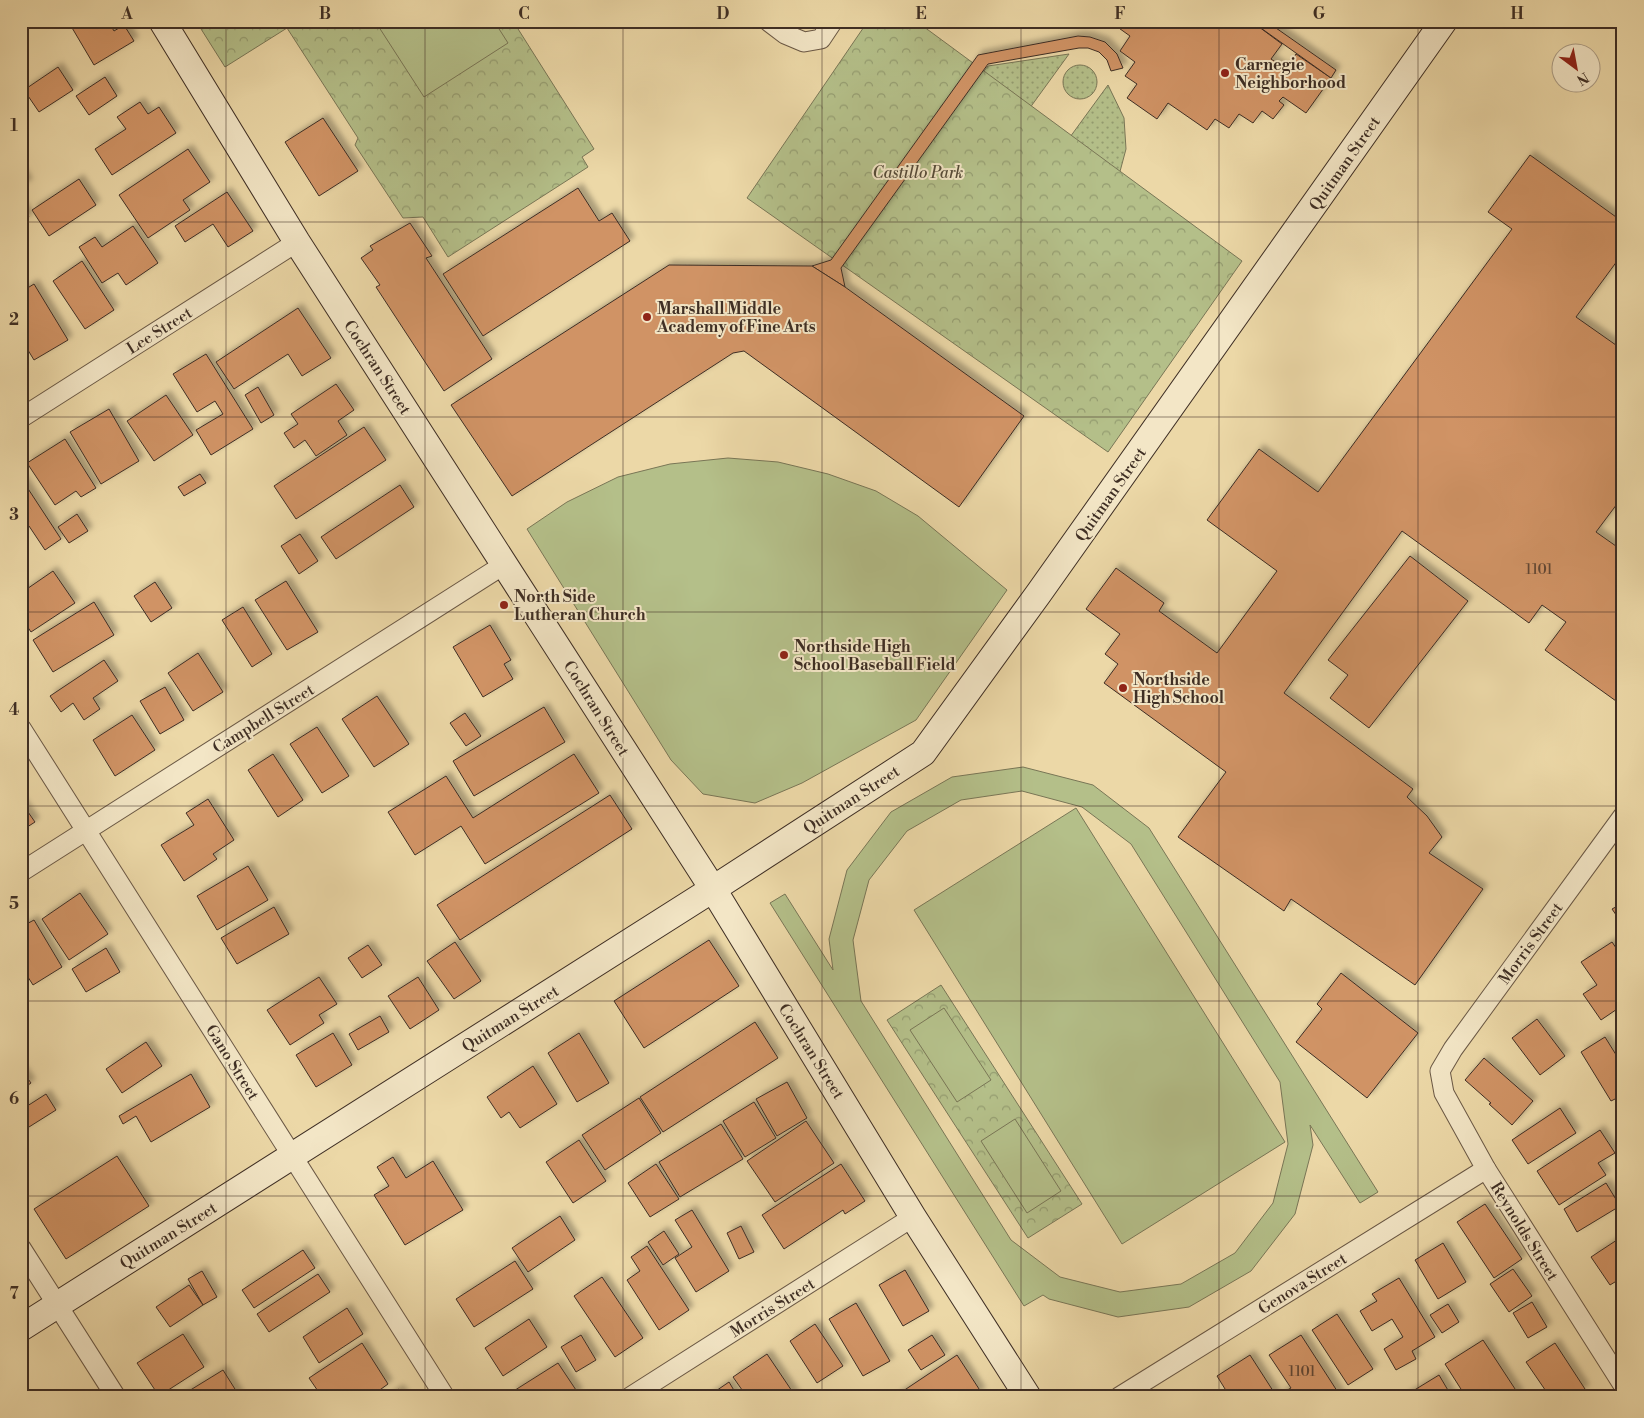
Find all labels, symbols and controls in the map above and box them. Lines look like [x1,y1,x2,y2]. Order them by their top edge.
text: A [120,4,133,24]
text: B [319,4,331,24]
text: C [518,4,530,24]
text: D [717,4,730,24]
text: E [915,4,927,24]
text: F [1114,4,1126,24]
text: G [1313,4,1326,24]
text: H [1510,4,1524,24]
north arrow [1552,42,1602,92]
place label: Carnegie Neighborhood [1235,55,1346,93]
marker: Carnegie Neighborhood [1219,67,1231,79]
text: N [1573,68,1592,89]
street label: Quitman Street [1305,112,1385,215]
text: 1 [10,116,18,136]
park label: Castillo Park [873,163,963,183]
place label: Marshall Middle Academy of Fine Arts [656,299,816,337]
street label: Lee Street [123,303,196,359]
text: 2 [9,310,19,330]
marker: Marshall Middle Academy of Fine Arts [641,311,653,323]
street label: Cochran Street [339,317,415,419]
street label: Quitman Street [1071,443,1151,546]
text: 3 [9,505,19,525]
house number: 1101 [1526,561,1552,579]
place label: North Side Lutheran Church [514,587,646,625]
marker: North Side Lutheran Church [498,599,510,611]
place label: Northside High School Baseball Field [794,637,956,675]
marker: Northside High School Baseball Field [778,649,790,661]
street label: Cochran Street [559,657,634,760]
place label: Northside High School [1133,670,1225,708]
street label: Campbell Street [209,680,318,758]
marker: Northside High School [1117,682,1129,694]
text: 4 [9,700,20,720]
street label: Quitman Street [800,761,904,838]
text: 5 [9,894,19,914]
street label: Morris Street [1494,898,1567,989]
street label: Quitman Street [458,981,563,1057]
street label: Cochran Street [774,1000,849,1103]
street label: Gano Street [201,1021,263,1104]
text: 6 [9,1089,19,1109]
street label: Reynolds Street [1486,1178,1563,1285]
street label: Quitman Street [116,1198,221,1274]
street label: Genova Street [1254,1248,1351,1319]
street label: Morris Street [726,1274,819,1342]
text: 7 [9,1284,19,1304]
house number: 1101 [1289,1363,1315,1381]

